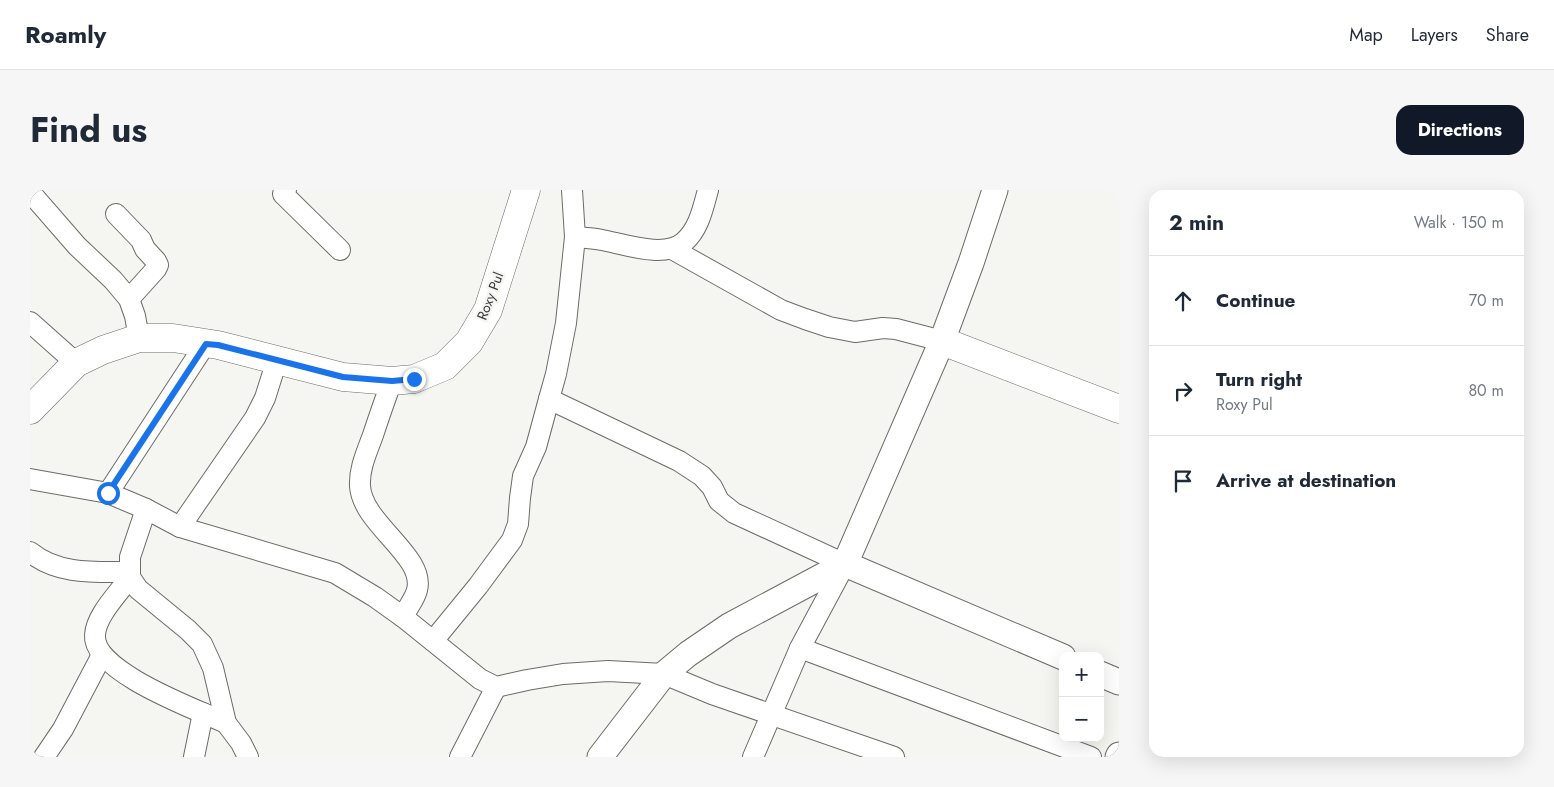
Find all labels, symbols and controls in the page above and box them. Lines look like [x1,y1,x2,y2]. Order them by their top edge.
text: Roamly [25,17,106,52]
text: Map [1349,22,1383,48]
text: Layers [1411,22,1458,48]
text: Share [1486,22,1529,48]
text: Find us [30,105,147,155]
button: Directions [1396,105,1524,155]
text: 2 min [1169,208,1224,238]
text: Walk · 150 m [1414,211,1504,234]
street label: Roxy Pul [472,269,508,323]
icon: ahead [1169,287,1197,315]
text: Continue [1216,287,1295,314]
text: 70 m [1469,289,1504,312]
text: Turn right [1216,366,1302,393]
route end [403,368,426,391]
icon: right [1169,377,1197,405]
text: 80 m [1468,379,1504,402]
text: Roxy Pul [1216,393,1273,416]
icon: arrive [1169,467,1197,495]
text: Arrive at destination [1216,467,1396,494]
route start [97,482,120,505]
map controls [1059,652,1104,742]
button: + [1059,652,1104,697]
button: − [1059,697,1104,742]

